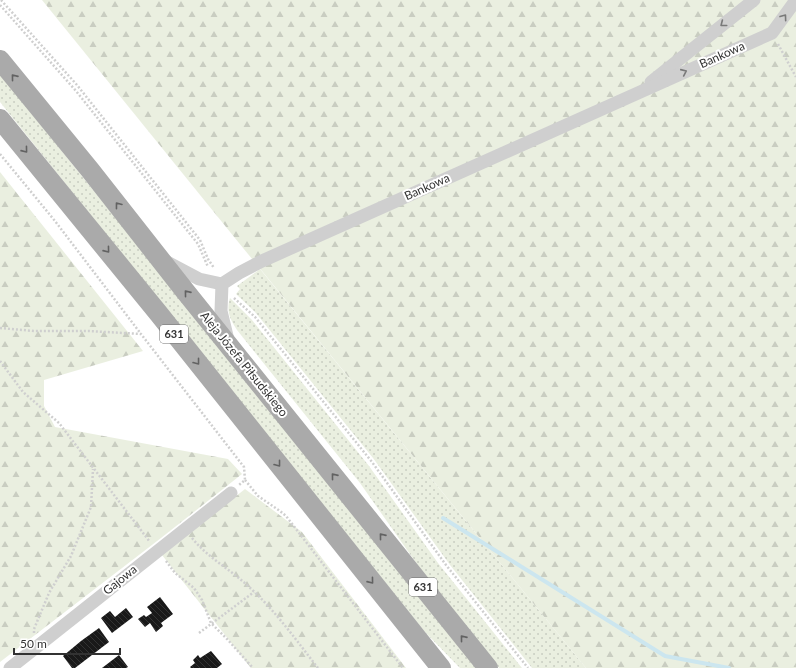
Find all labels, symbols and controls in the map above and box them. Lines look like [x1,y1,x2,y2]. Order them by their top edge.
one-way arrow [779,14,786,21]
one-way arrow [721,20,728,27]
street label: Bankowa [697,38,747,71]
one-way arrow [679,69,687,77]
one-way arrow [11,74,18,81]
one-way arrow [20,145,27,152]
street label: Bankowa [402,170,452,203]
one-way arrow [116,203,123,210]
one-way arrow [102,246,109,253]
one-way arrow [184,290,191,297]
street label: Aleja Józefa Piłsudskiego [197,308,292,419]
road number: 631 [160,325,188,343]
one-way arrow [193,358,200,365]
one-way arrow [273,460,280,467]
one-way arrow [332,474,339,481]
one-way arrow [380,534,387,541]
street label: Gajowa [100,561,140,598]
one-way arrow [366,576,373,583]
road number: 631 [409,578,437,596]
scale bar [14,630,120,656]
one-way arrow [461,635,468,642]
text: 50 m [20,636,47,651]

